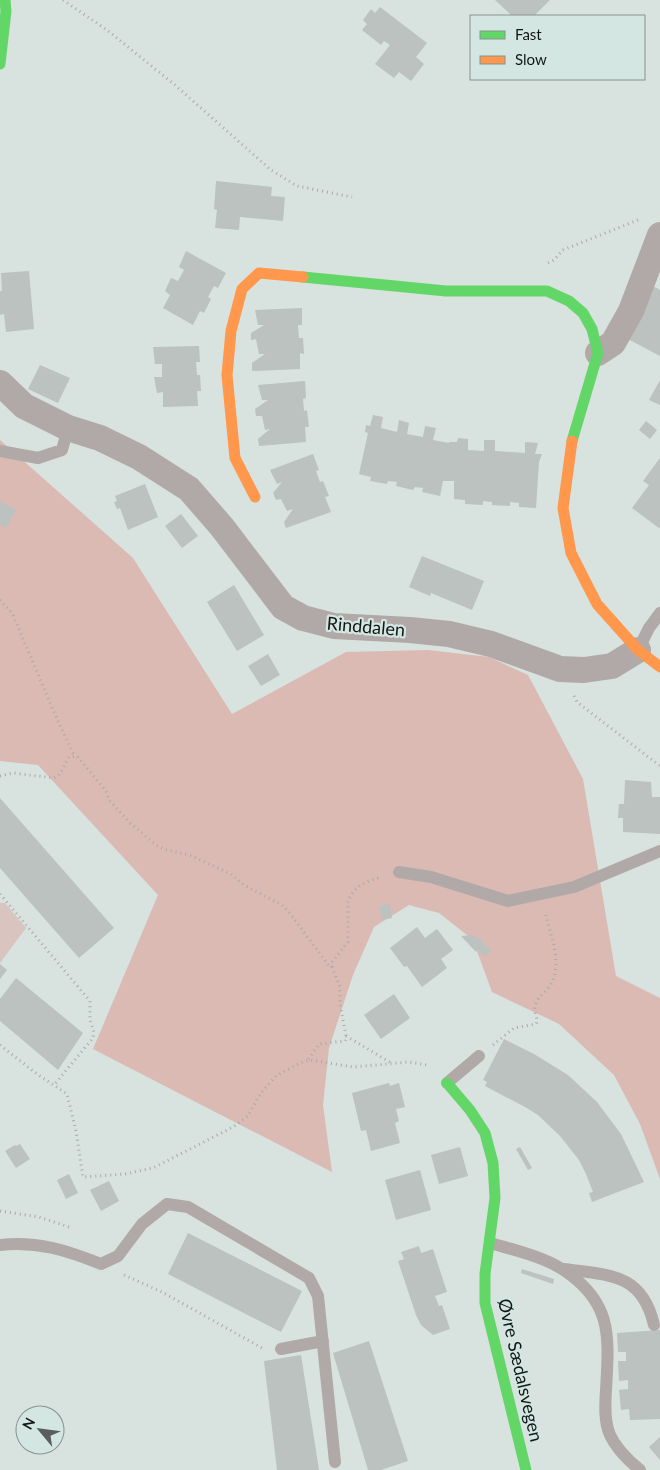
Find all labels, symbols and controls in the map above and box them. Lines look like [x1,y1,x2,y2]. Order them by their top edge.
legend [470,15,645,80]
text: Fast [515,25,542,43]
text: Slow [515,50,547,68]
street label: Rinddalen [326,612,406,640]
street label: Øvre Sædalsvegen [494,1296,548,1444]
north arrow [15,1405,65,1455]
text: N [18,1415,38,1432]

